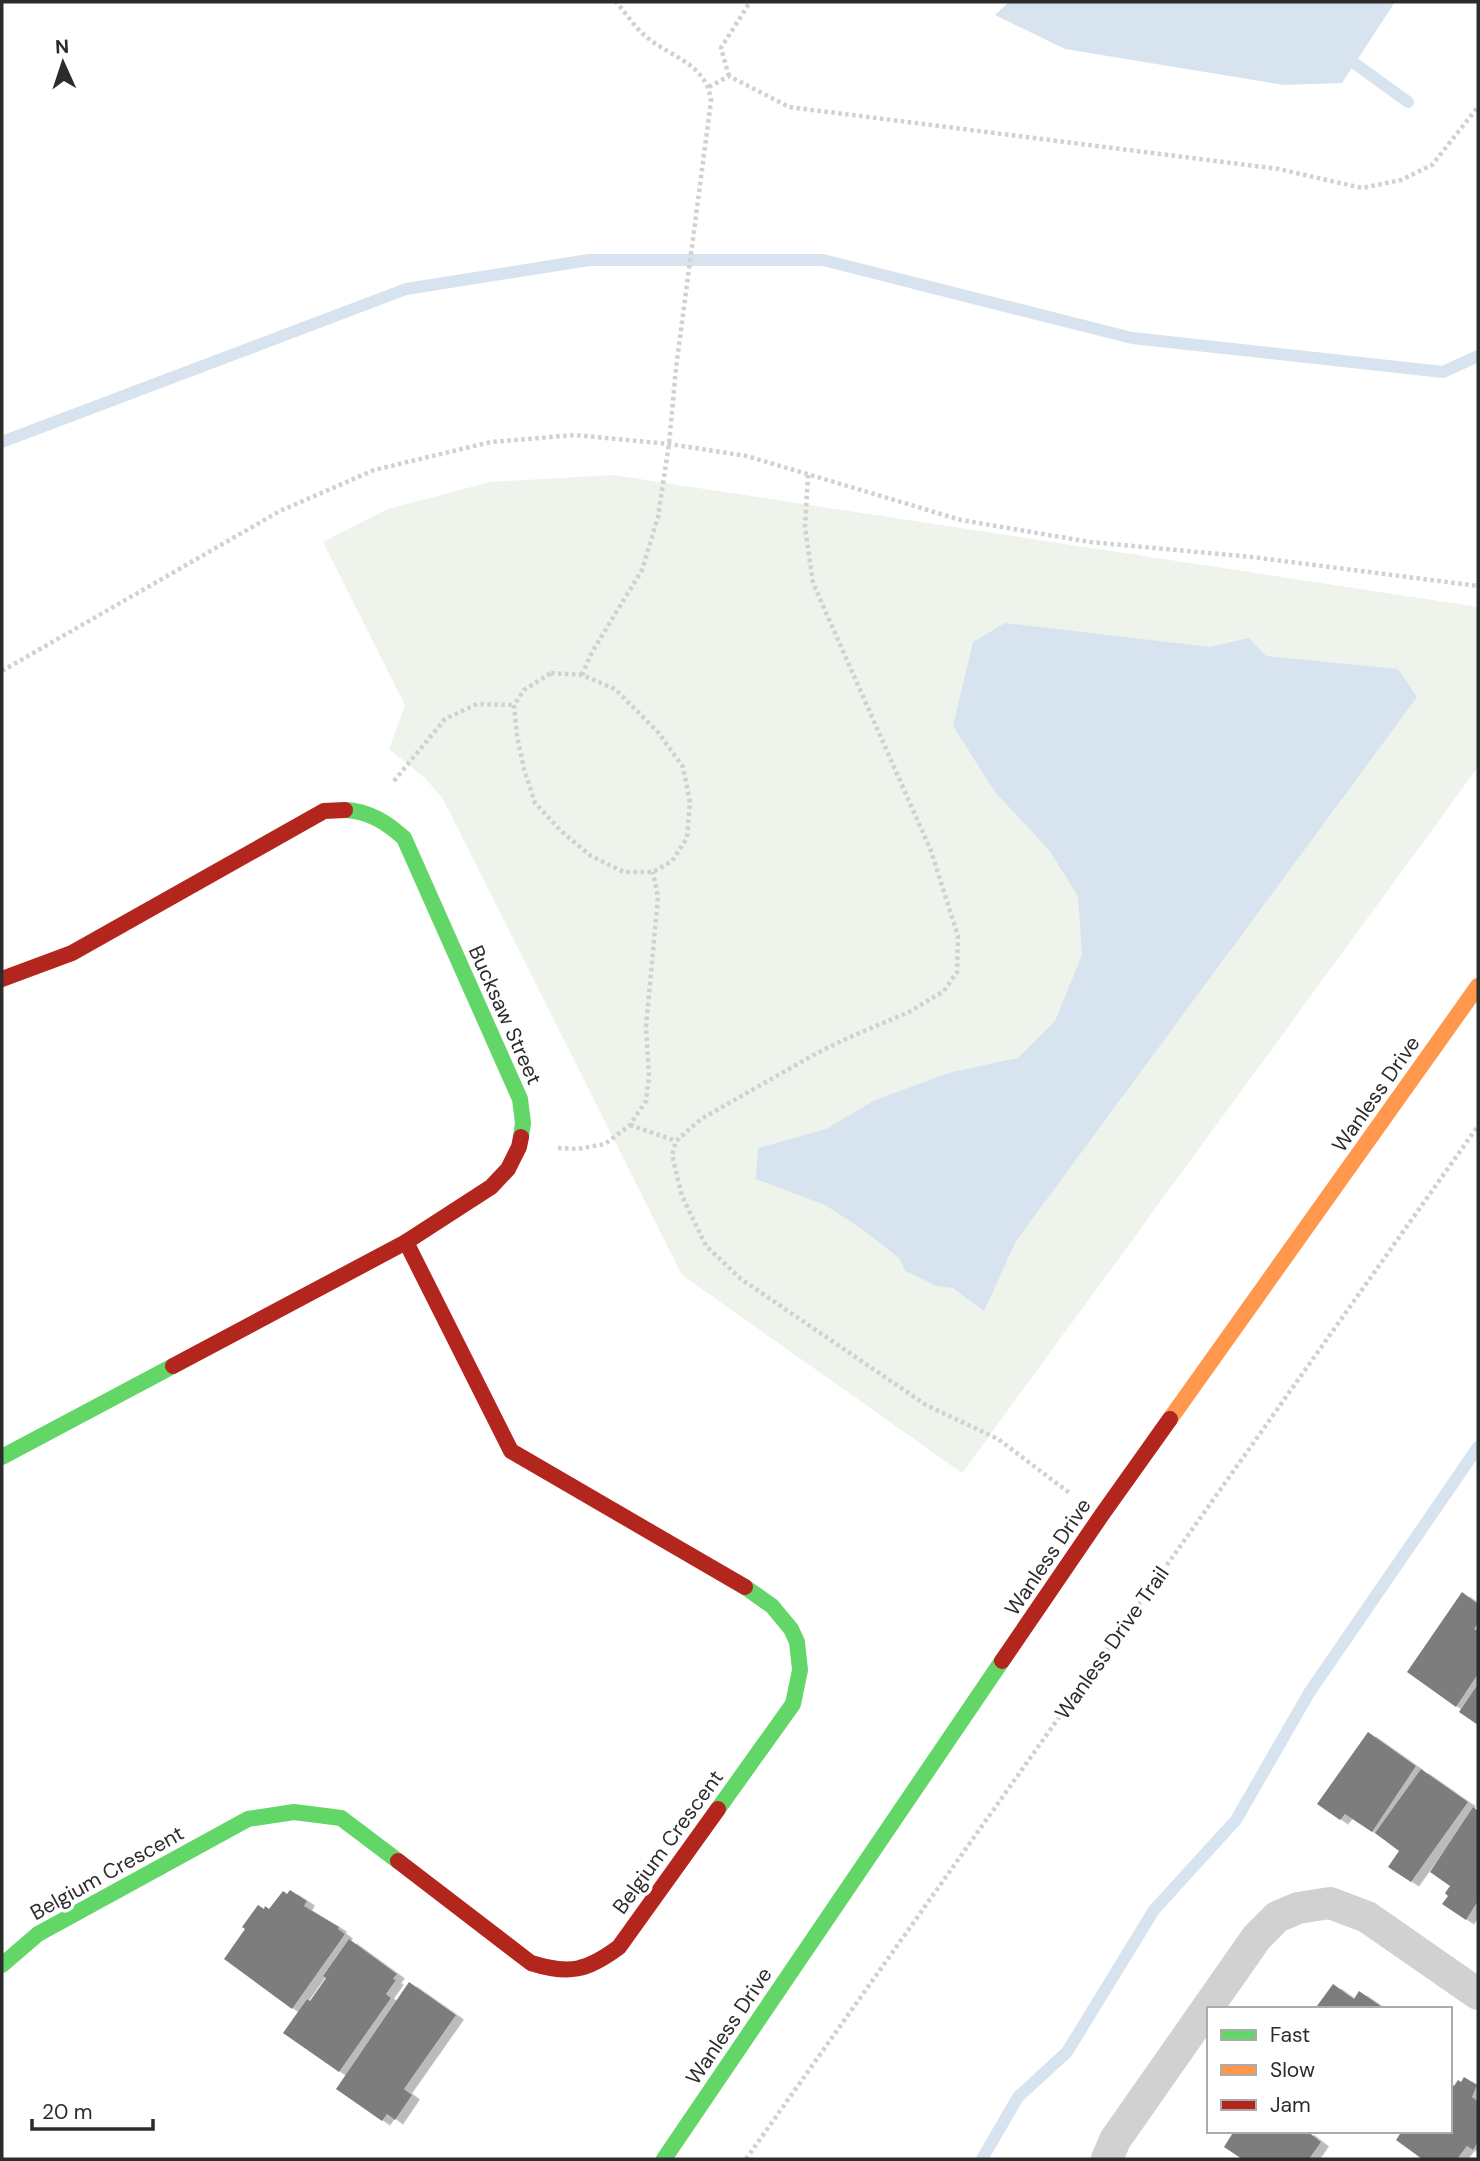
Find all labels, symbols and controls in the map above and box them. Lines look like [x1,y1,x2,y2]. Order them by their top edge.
north arrow [28,28,98,98]
text: N [55,34,70,59]
street label: Bucksaw Street [462,941,548,1089]
street label: Wanless Drive [1326,1030,1426,1158]
street label: Wanless Drive [998,1493,1098,1621]
street label: Wanless Drive Trail [1049,1561,1175,1725]
street label: Belgium Crescent [606,1764,730,1920]
street label: Belgium Crescent [25,1819,189,1927]
street label: Wanless Drive [679,1962,779,2090]
legend [1207,2007,1452,2133]
text: Fast [1270,2021,1310,2049]
text: Slow [1270,2056,1315,2084]
scale bar [32,2088,152,2132]
text: Jam [1270,2091,1311,2119]
text: 20 m [42,2098,93,2126]

